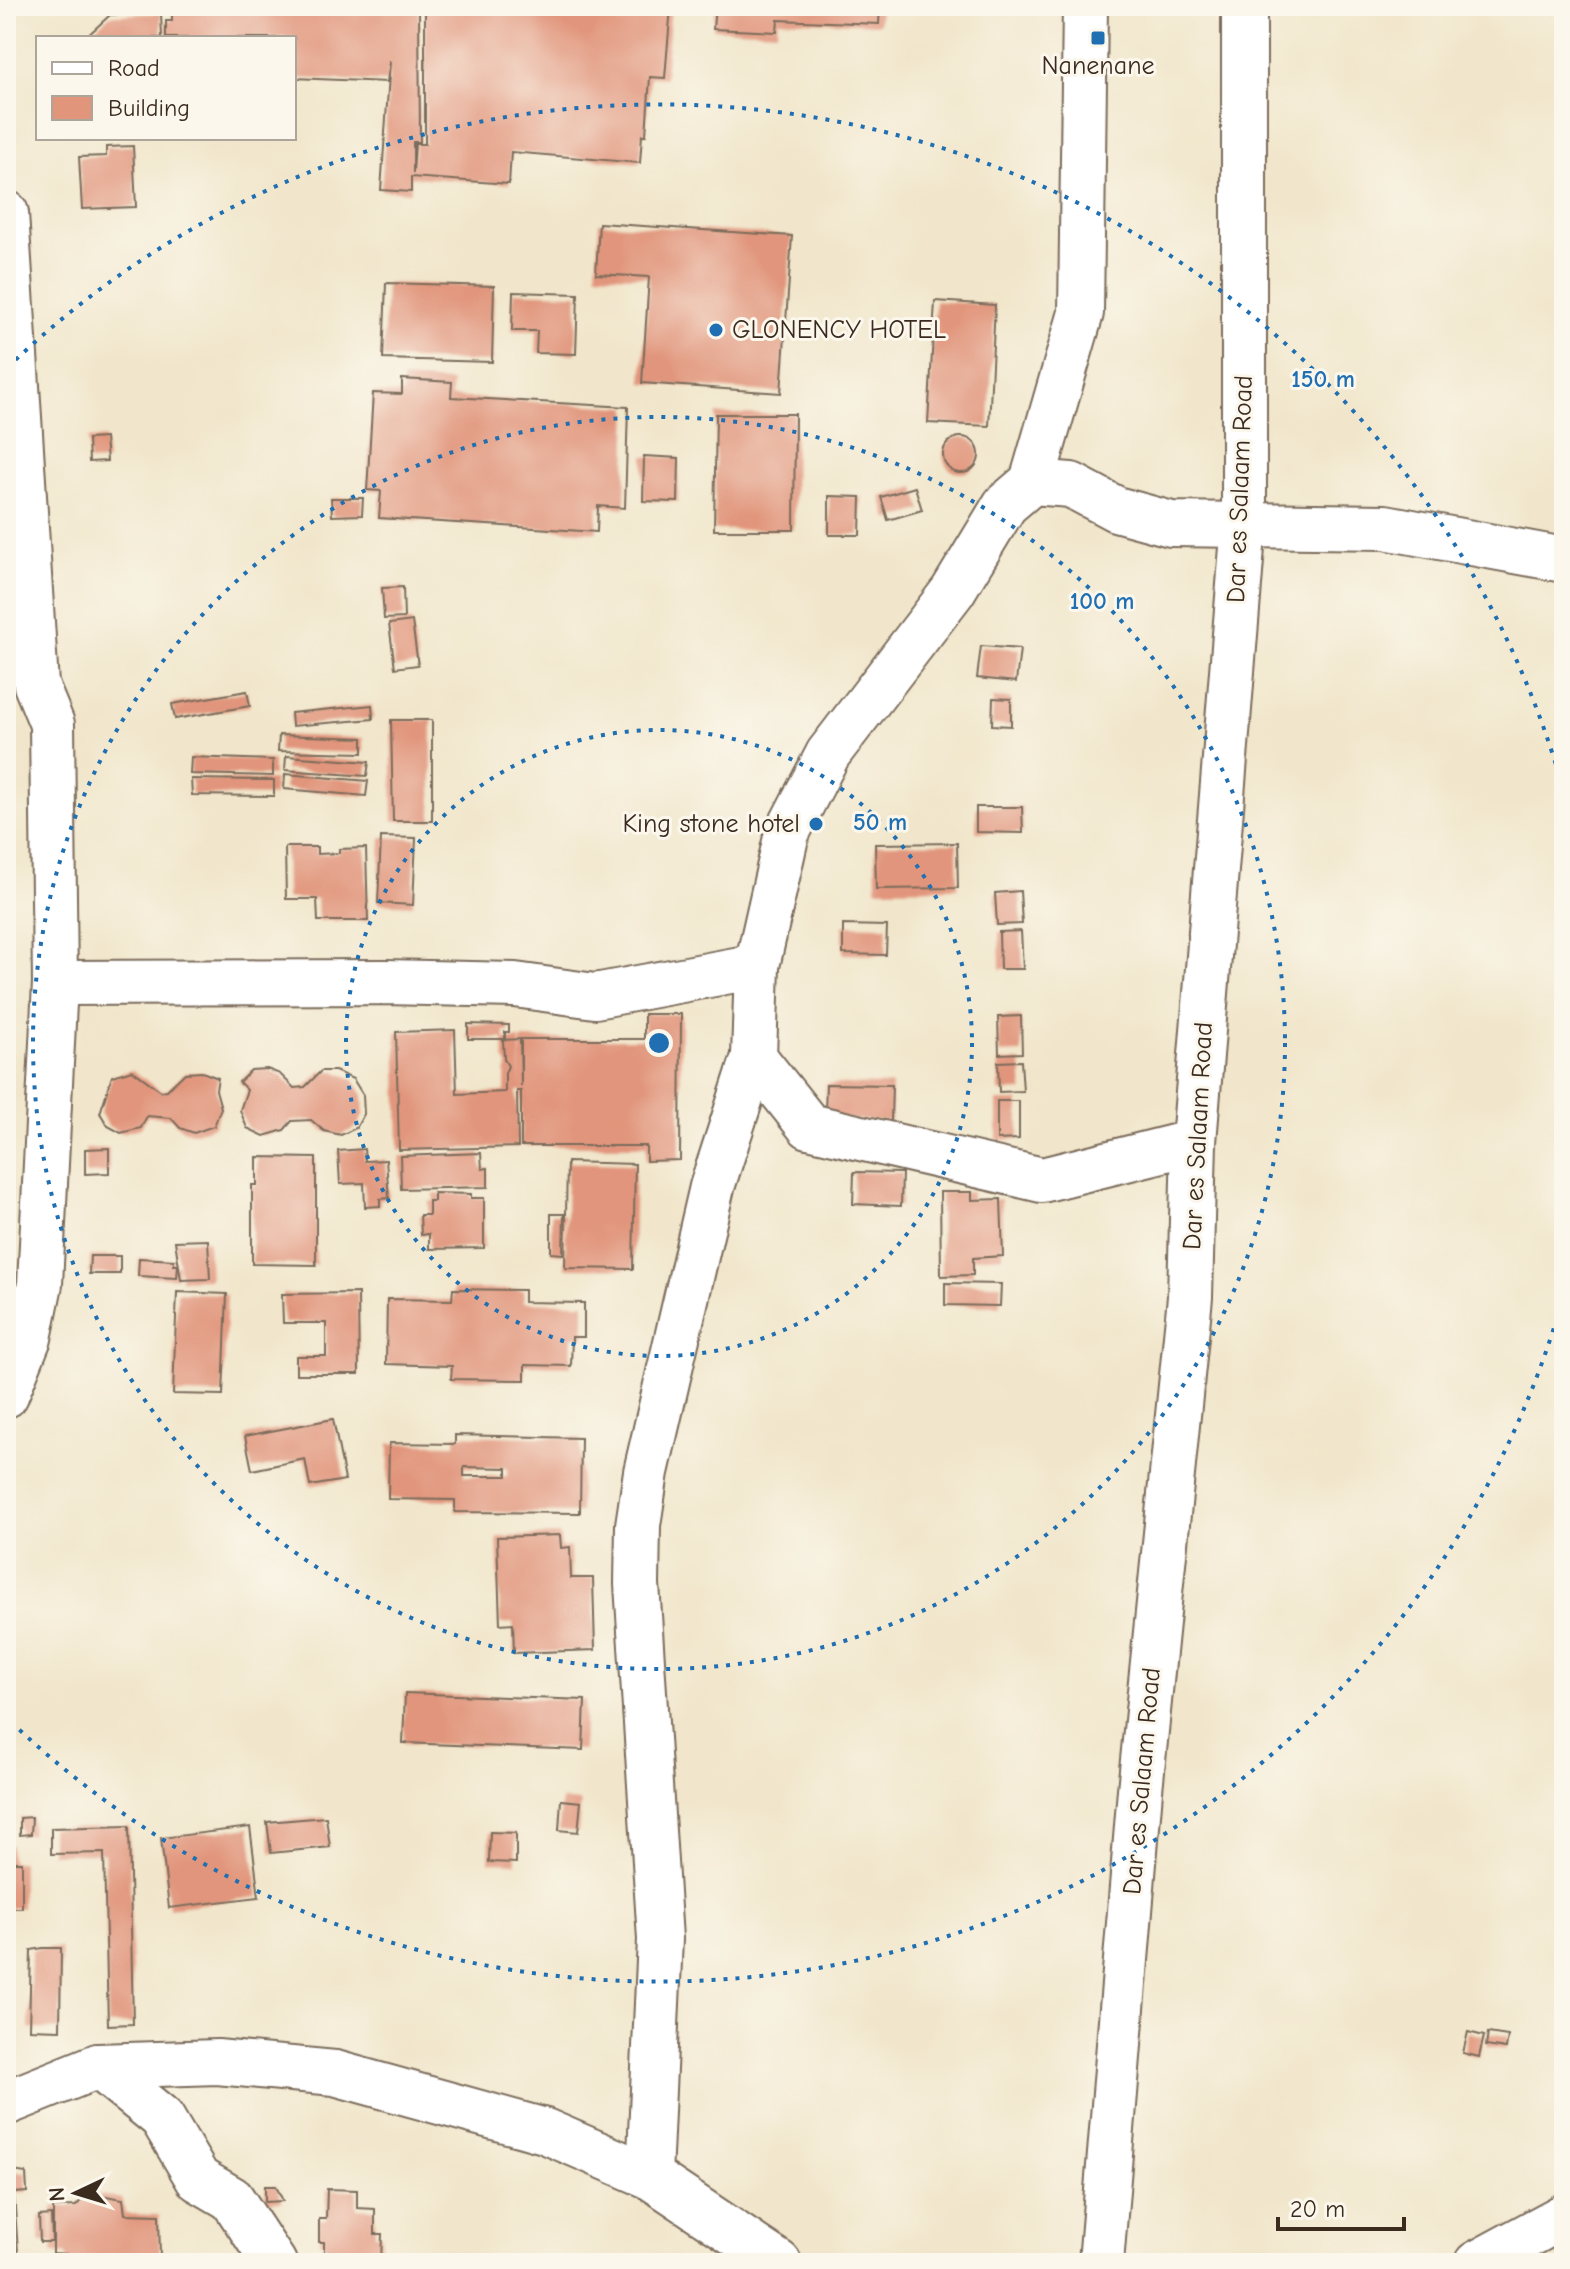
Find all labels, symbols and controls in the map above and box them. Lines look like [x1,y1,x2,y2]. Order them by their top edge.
marker: Nanenane [1089,29,1107,47]
legend [36,36,296,140]
place label: Nanenane [1041,51,1155,81]
text: Road [108,54,160,82]
text: Building [108,94,190,122]
place label: GLONENCY HOTEL [732,315,946,345]
marker: GLONENCY HOTEL [707,321,725,339]
text: 150 m [1291,365,1355,393]
street label: Dar es Salaam Road [1221,375,1259,603]
text: 100 m [1070,587,1134,615]
text: 50 m [853,808,907,836]
place label: King stone hotel [622,809,800,839]
marker: King stone hotel [807,815,825,833]
street label: Dar es Salaam Road [1177,1021,1219,1251]
centre of rings [645,1029,673,1057]
street label: Dar es Salaam Road [1117,1666,1167,1896]
north arrow [36,2153,116,2233]
scale bar [1278,2181,1404,2231]
text: N [44,2186,71,2202]
text: 20 m [1290,2195,1345,2223]

